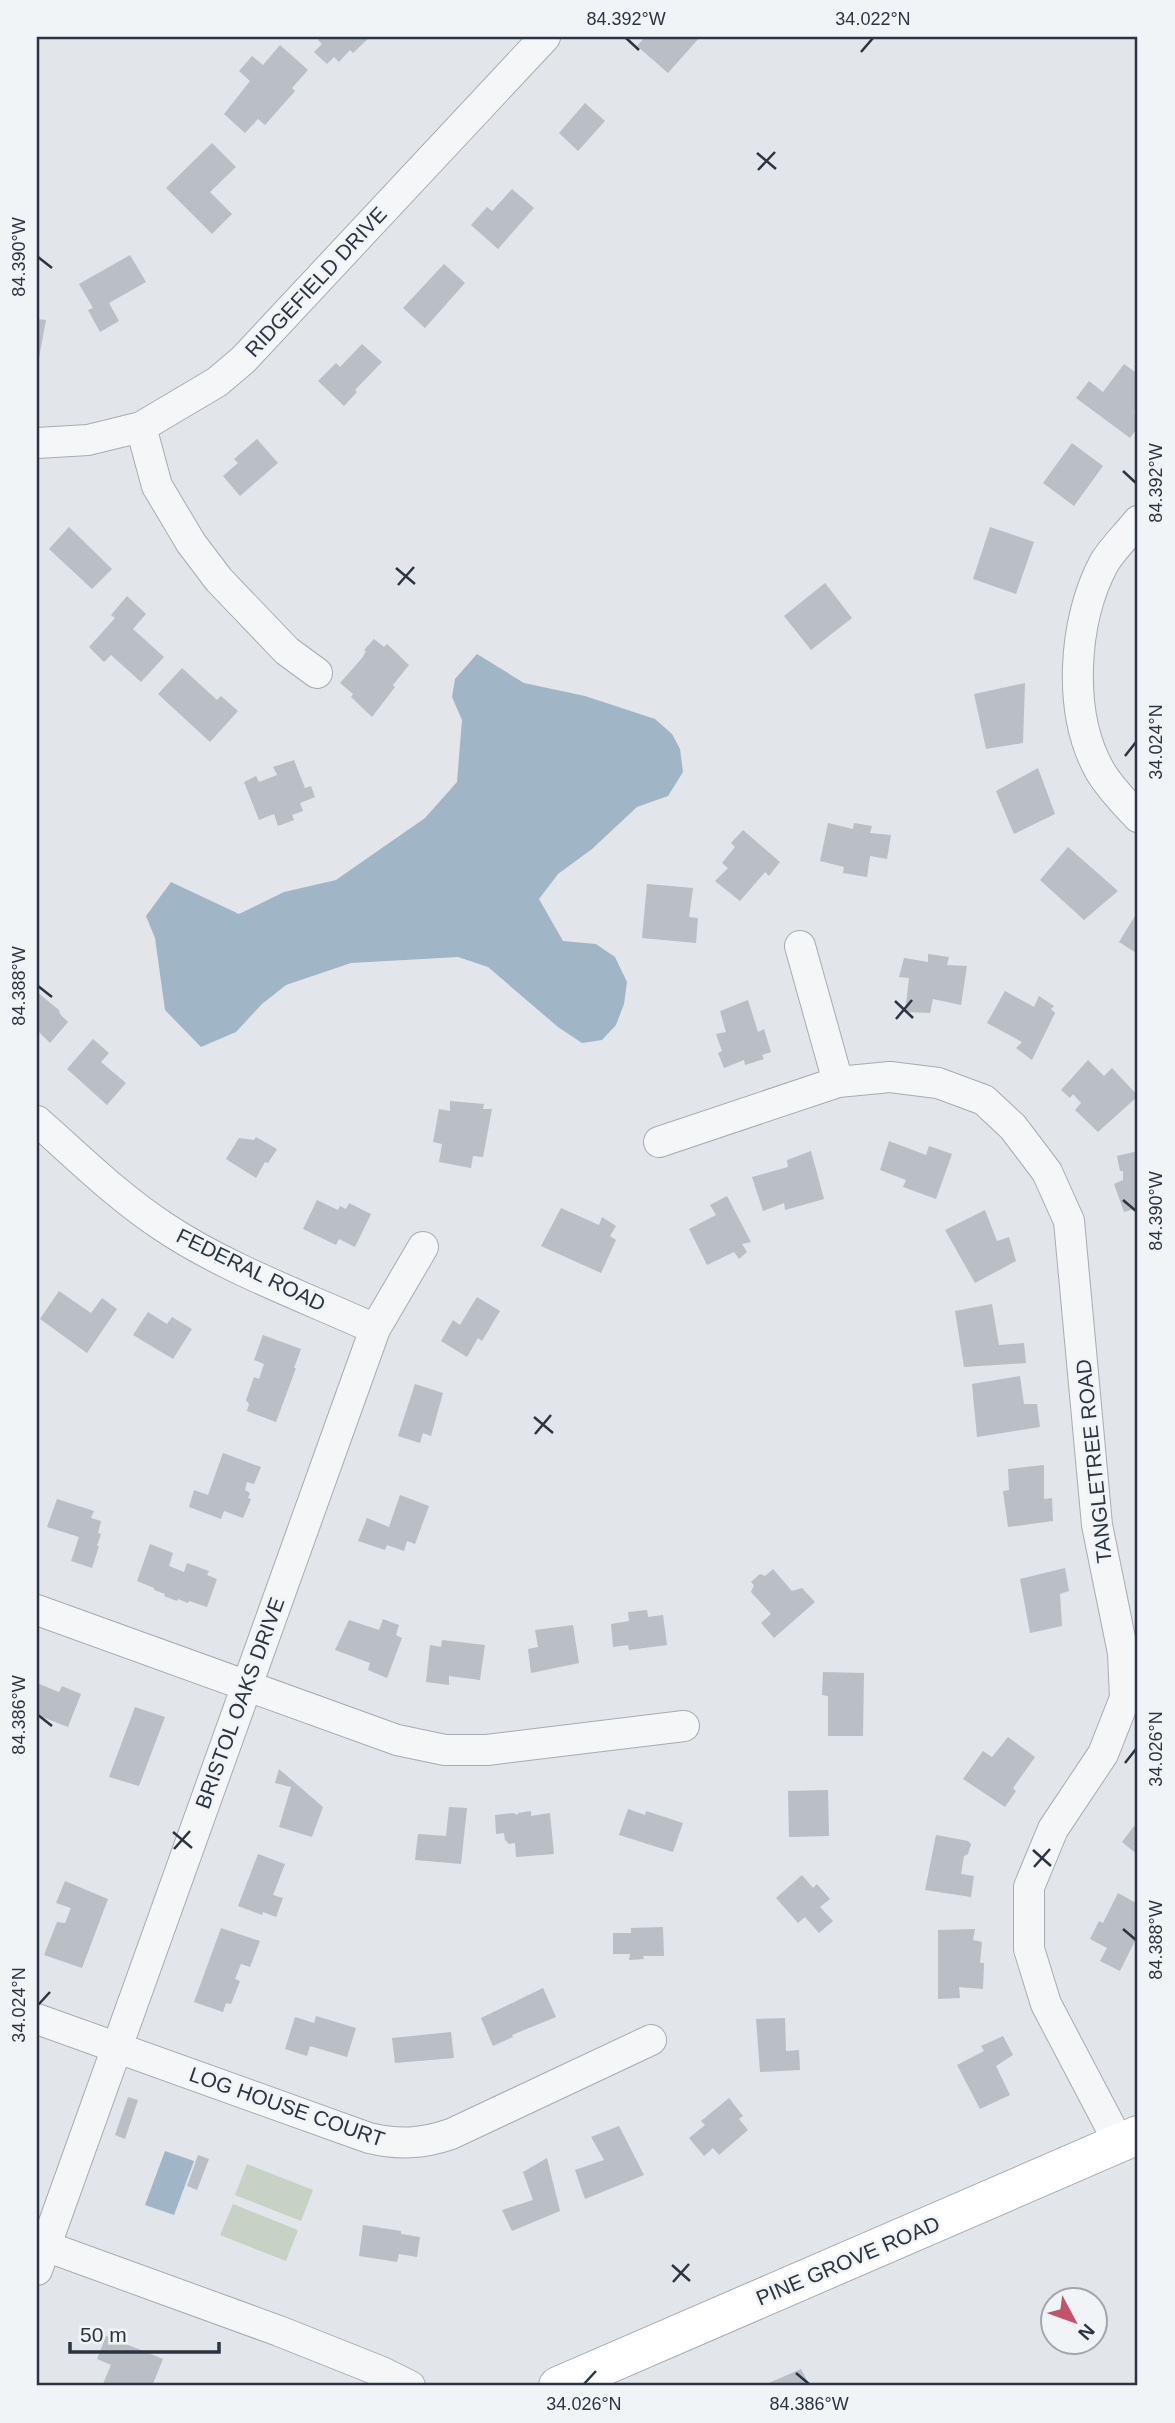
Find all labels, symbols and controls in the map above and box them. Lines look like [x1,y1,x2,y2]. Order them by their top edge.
text: 84.392°W [586,9,666,29]
text: 34.022°N [835,9,911,29]
street label: RIDGEFIELD DRIVE [240,202,391,361]
text: 84.390°W [9,217,29,297]
text: 84.392°W [1146,443,1166,523]
text: 34.024°N [1146,704,1166,780]
text: 84.388°W [9,946,29,1026]
text: 84.390°W [1146,1171,1166,1251]
street label: FEDERAL ROAD [173,1224,329,1316]
street label: TANGLETREE ROAD [1071,1358,1116,1564]
street label: BRISTOL OAKS DRIVE [191,1594,288,1811]
text: 84.386°W [9,1675,29,1755]
text: 34.026°N [1146,1711,1166,1787]
text: 84.388°W [1146,1900,1166,1980]
text: 34.024°N [9,1967,29,2043]
street label: LOG HOUSE COURT [187,2062,388,2151]
street label: PINE GROVE ROAD [753,2211,943,2310]
north arrow [1038,2286,1108,2356]
scale bar [70,2311,219,2355]
text: N [1074,2320,1099,2344]
text: 50 m [80,2323,127,2346]
text: 34.026°N [546,2394,622,2414]
text: 84.386°W [769,2394,849,2414]

